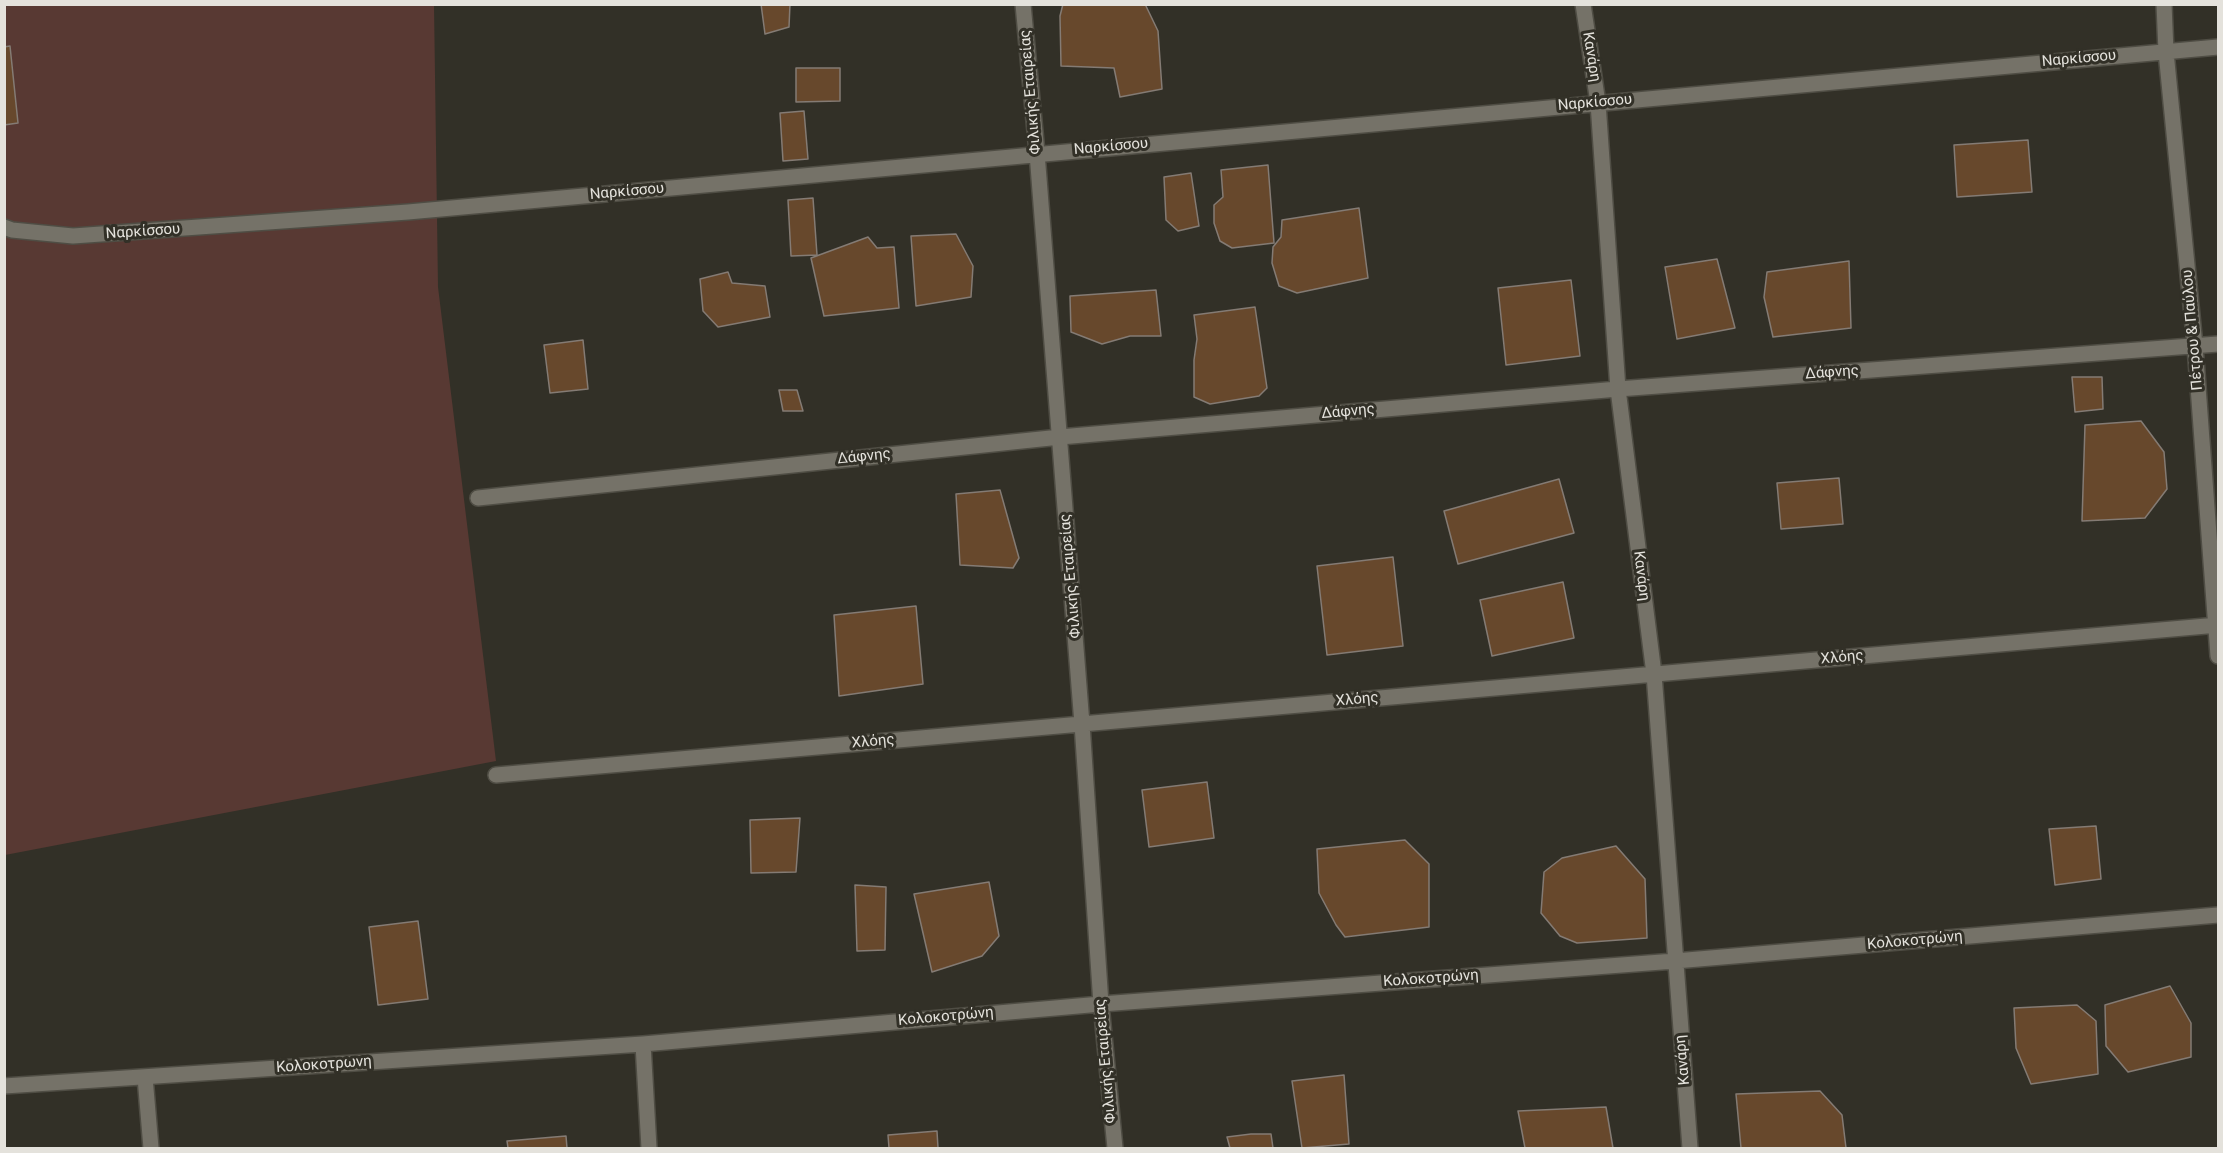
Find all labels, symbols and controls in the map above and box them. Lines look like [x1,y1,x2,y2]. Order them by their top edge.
street label: Φιλικής Εταιρείας [1017,29,1045,155]
street label: Κανάρη [1578,31,1604,83]
street label: Ναρκίσσου [2041,47,2117,71]
street label: Ναρκίσσου [1557,91,1633,115]
street label: Ναρκίσσου [1073,135,1149,159]
street label: Ναρκίσσου [589,180,665,204]
street label: Ναρκίσσου [105,220,181,244]
street label: Πέτρου & Παύλου [2179,269,2207,391]
street label: Δάφνης [1805,362,1859,384]
street label: Δάφνης [1321,401,1375,423]
street label: Δάφνης [836,445,892,469]
street label: Φιλικής Εταιρείας [1057,513,1085,639]
street label: Κανάρη [1629,550,1653,602]
street label: Χλόης [1820,647,1864,669]
street label: Χλόης [1335,689,1379,711]
street label: Χλόης [851,731,895,753]
street label: Κολοκοτρώνη [1866,928,1964,954]
street label: Κολοκοτρώνη [1383,967,1479,991]
street label: Φιλικής Εταιρείας [1092,998,1120,1124]
street label: Κολοκοτρώνη [897,1004,995,1030]
street label: Κανάρη [1672,1034,1694,1086]
street label: Κολοκοτρωνη [276,1053,372,1077]

